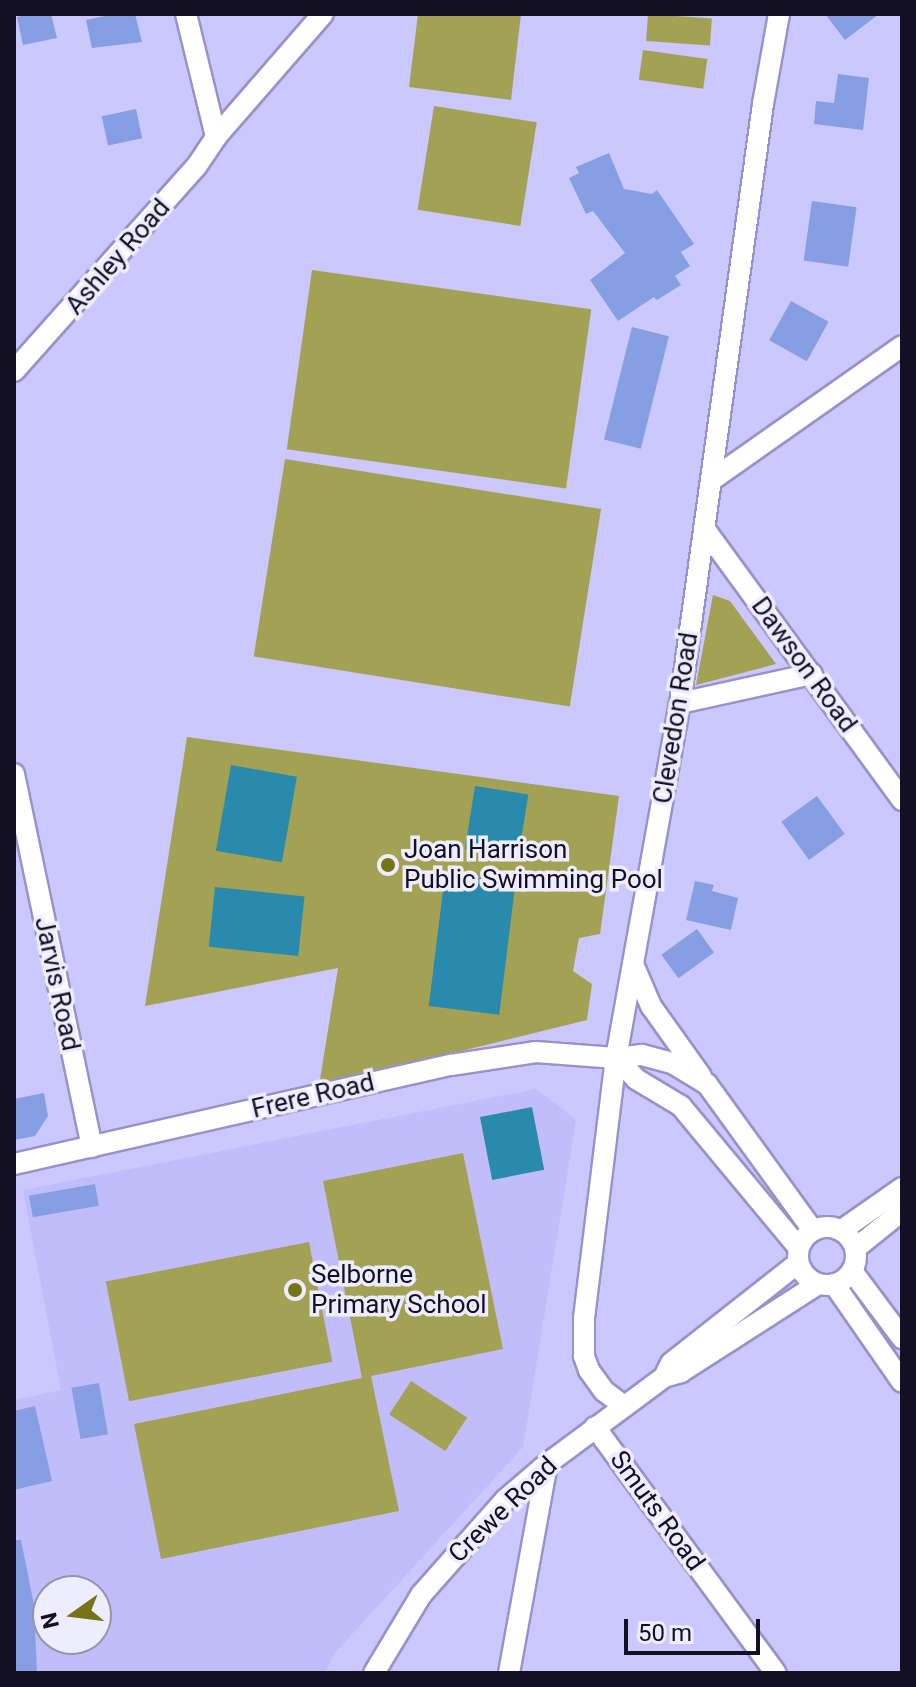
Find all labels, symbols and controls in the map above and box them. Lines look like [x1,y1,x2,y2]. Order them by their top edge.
street label: Ashley Road [59,193,177,321]
street label: Dawson Road [745,591,863,739]
street label: Clevedon Road [647,630,705,806]
place label: Joan Harrison Public Swimming Pool [404,834,663,896]
marker: Joan Harrison Public Swimming Pool [379,856,397,874]
street label: Jarvis Road [28,914,86,1054]
street label: Frere Road [249,1067,377,1125]
place label: Selborne Primary School [311,1259,487,1320]
marker: Selborne Primary School [286,1281,304,1299]
street label: Smuts Road [603,1445,711,1577]
street label: Crewe Road [442,1451,564,1569]
north arrow [32,1575,112,1655]
scale bar [628,1603,764,1653]
text: N [36,1610,64,1631]
text: 50 m [638,1619,692,1647]

